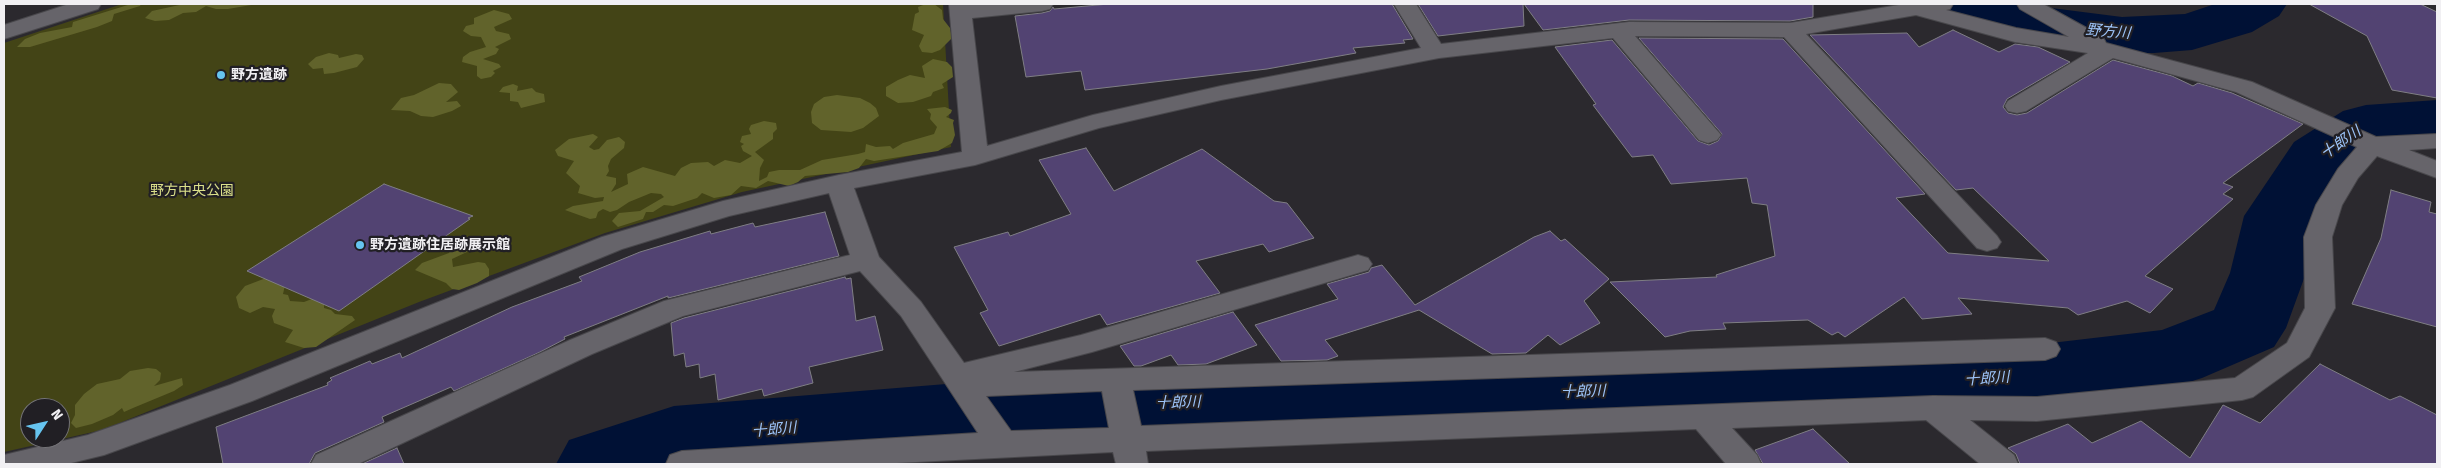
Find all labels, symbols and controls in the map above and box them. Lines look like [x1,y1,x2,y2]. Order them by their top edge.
water label: 野方川 [2085,21,2131,43]
place label: 野方遺跡 [231,67,287,83]
marker: 野方遺跡 [215,69,227,81]
water label: 十郎川 [2317,123,2365,163]
park label: 野方中央公園 [150,183,234,199]
place label: 野方遺跡住居跡展示館 [370,237,510,253]
marker: 野方遺跡住居跡展示館 [354,239,366,251]
water label: 十郎川 [1964,368,2010,390]
water label: 十郎川 [1560,382,1606,402]
water label: 十郎川 [1155,393,1201,413]
north arrow [20,398,70,448]
text: N [47,406,67,423]
water label: 十郎川 [751,419,797,441]

